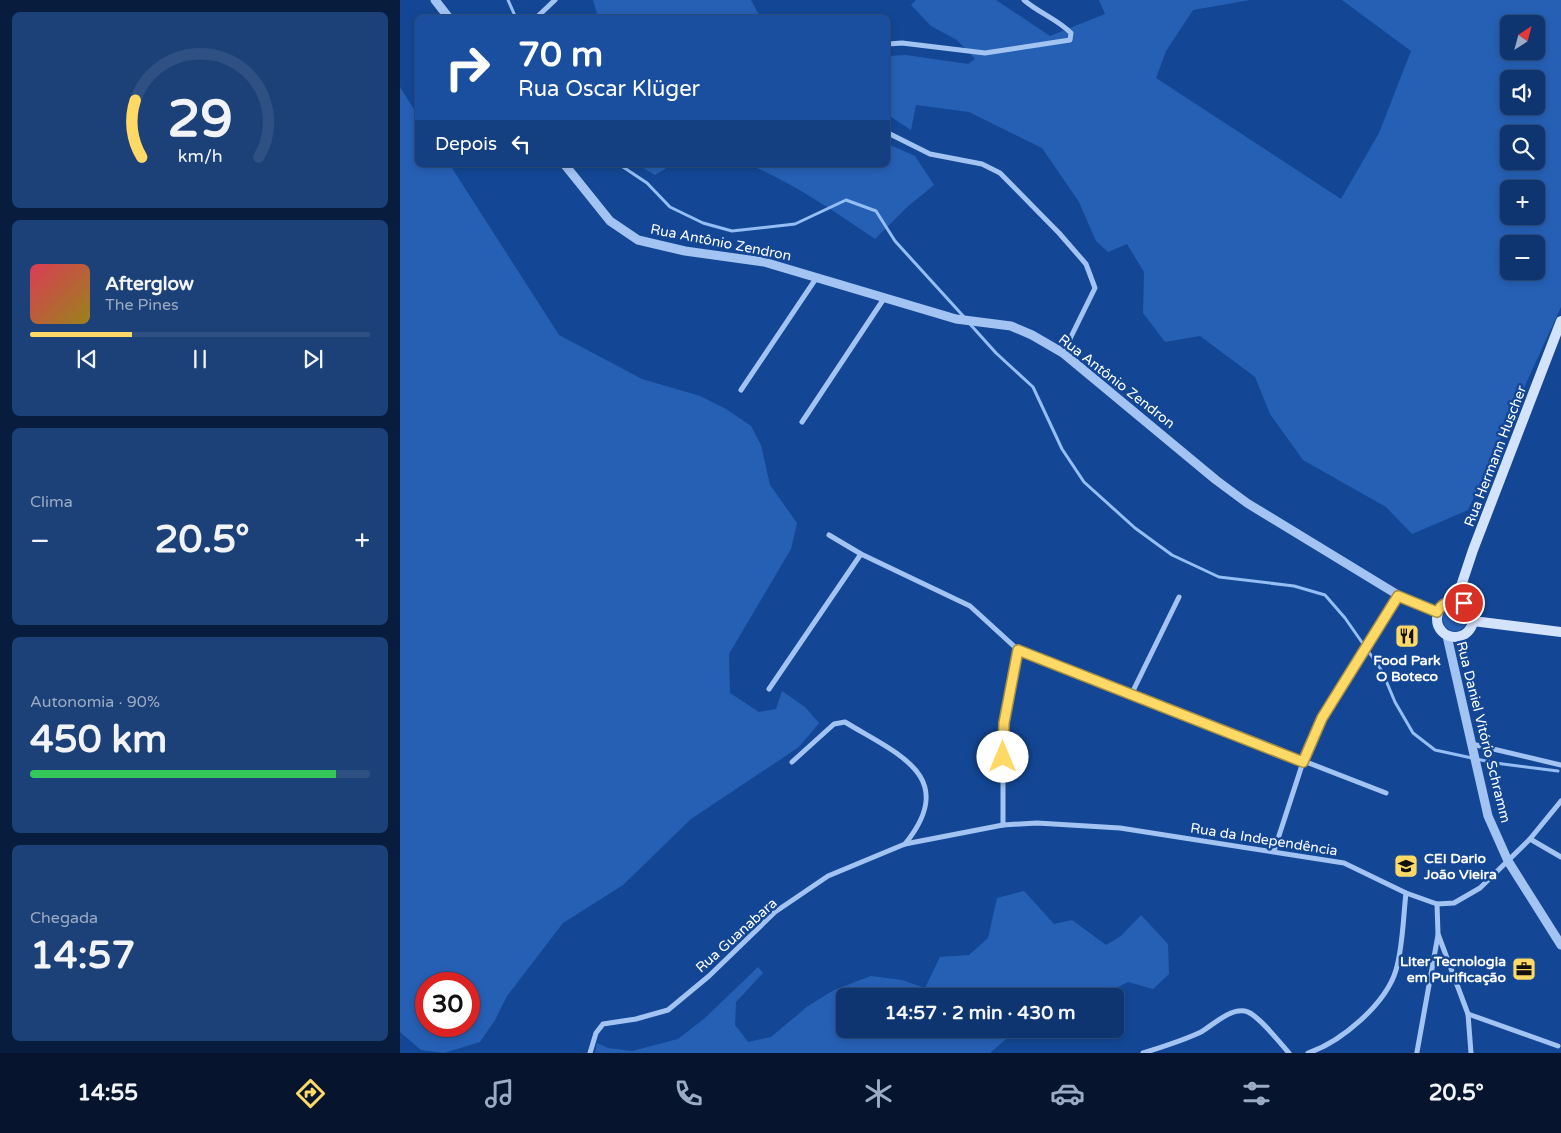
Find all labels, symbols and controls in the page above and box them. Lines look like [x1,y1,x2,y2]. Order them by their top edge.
north arrow [1500,15,1545,60]
map controls [1500,15,1545,280]
text: 70 m [518,34,603,76]
icon: right [435,35,500,100]
button: sound [1500,70,1545,115]
text: Rua Oscar Klüger [518,76,700,102]
text: 29 [167,88,233,151]
button: search [1500,125,1545,170]
icon: left [507,130,535,158]
text: Depois [435,133,497,155]
text: km/h [178,146,222,167]
button: + [1500,180,1545,225]
street label: Rua Antônio Zendron [649,220,793,264]
button: − [1500,235,1545,280]
text: Afterglow [105,273,194,295]
text: The Pines [105,295,179,315]
street label: Rua Antônio Zendron [1055,331,1178,432]
icon: previous [73,345,101,373]
icon: pause [186,345,214,373]
icon: next [299,345,327,373]
street label: Rua Hermann Huscher [1461,383,1531,529]
text: Clima [30,492,73,512]
text: 20.5° [155,517,250,563]
text: − [30,524,50,558]
text: + [354,524,370,558]
pin [1443,582,1485,624]
icon: arrive [1450,589,1478,617]
restaurant icon: Food Park O Boteco [1394,623,1420,649]
street label: Rua Daniel Vitório Schramm [1453,639,1514,825]
place label: Food Park O Boteco [1373,652,1441,685]
text: Autonomia · 90% [30,692,160,712]
text: 450 km [30,717,167,763]
position arrow [976,730,1028,782]
street label: Rua da Independência [1189,819,1339,860]
place label: CEI Dario João Vieira [1423,850,1497,883]
school or university icon: CEI Dario João Vieira [1393,853,1419,879]
street label: Rua Guanabara [692,894,780,976]
text: Chegada [30,908,98,928]
text: 14:57 [30,933,135,979]
place label: Liter Tecnologia em Purificação [1400,953,1506,986]
office icon: Liter Tecnologia em Purificação [1511,956,1537,982]
speed limit sign: 30 [415,972,480,1037]
text: 14:57 · 2 min · 430 m [884,1002,1076,1024]
icon: directions [293,1076,328,1111]
icon: music [482,1076,517,1111]
icon: phone [671,1076,706,1111]
icon: climate [861,1076,896,1111]
icon: car [1050,1076,1085,1111]
icon: filters [1239,1076,1274,1111]
text: 14:55 [77,1080,138,1106]
text: 20.5° [1429,1080,1484,1106]

